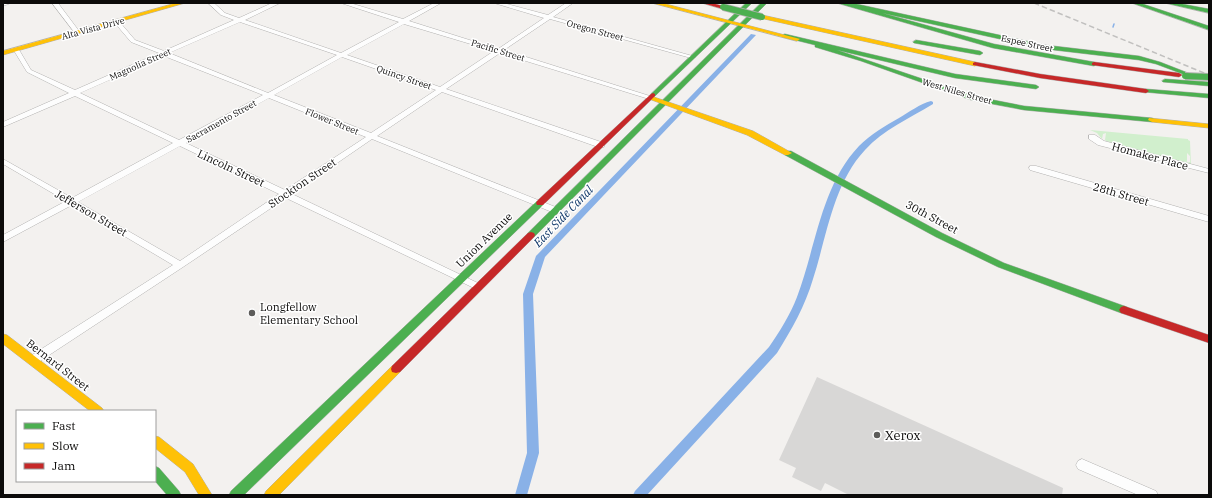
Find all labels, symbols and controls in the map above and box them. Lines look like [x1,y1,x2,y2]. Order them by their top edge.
street label: Alta Vista Drive [60,14,126,42]
street label: Oregon Street [565,17,625,43]
street label: Espee Street [1000,32,1054,54]
street label: Pacific Street [470,37,526,63]
street label: Magnolia Street [107,45,173,83]
street label: Quincy Street [375,62,433,92]
street label: West Niles Street [921,76,993,106]
street label: Sacramento Street [184,97,258,145]
street label: Flower Street [304,105,360,137]
street label: Homaker Place [1110,139,1190,173]
street label: Lincoln Street [195,146,267,190]
street label: Stockton Street [265,155,339,211]
street label: 28th Street [1091,179,1151,209]
water label: East Side Canal [529,182,596,250]
street label: Jefferson Street [52,187,130,239]
street label: 30th Street [903,197,961,237]
street label: Union Avenue [453,210,515,270]
place label: Longfellow Elementary School [260,300,358,327]
marker: Longfellow Elementary School [247,308,257,318]
street label: Bernard Street [24,336,92,394]
legend [16,410,156,482]
text: Fast [52,418,76,433]
place label: Xerox [885,427,921,444]
marker: Xerox [872,430,882,440]
text: Slow [52,438,79,453]
text: Jam [52,458,76,473]

